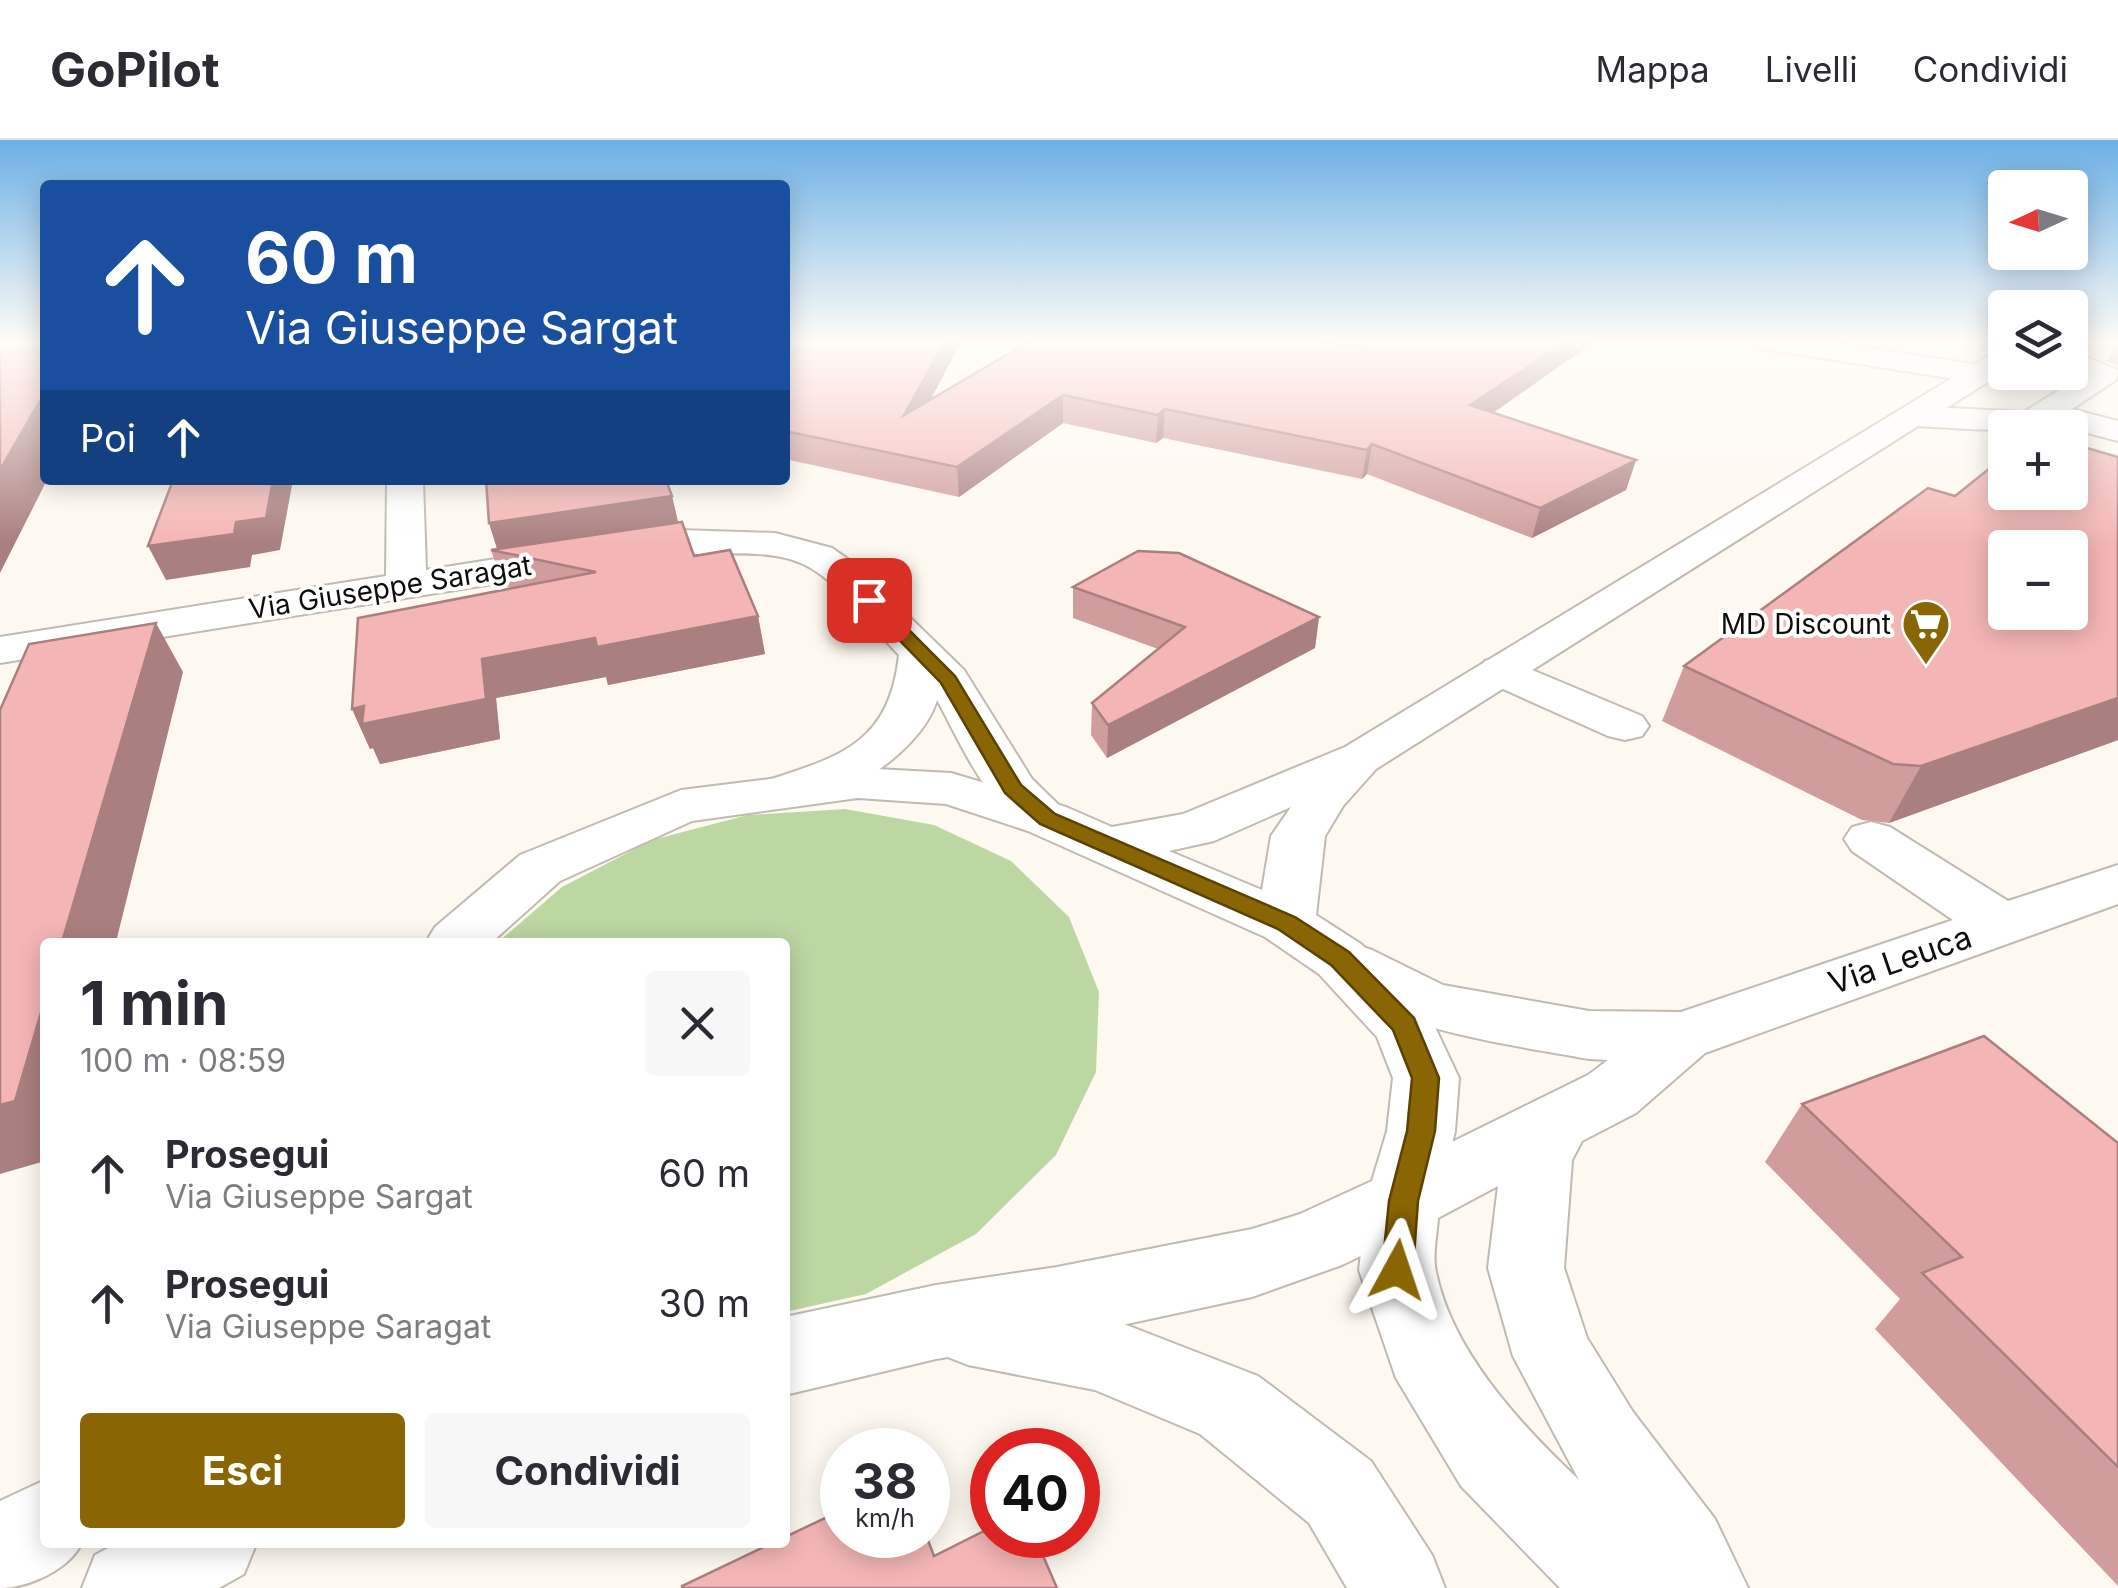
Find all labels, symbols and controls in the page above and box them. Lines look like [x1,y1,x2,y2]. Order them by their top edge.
text: GoPilot [50,40,220,99]
text: Mappa [1596,48,1710,90]
text: Livelli [1765,48,1858,90]
text: Condividi [1913,48,2068,90]
north arrow [1988,170,2088,270]
map controls [1988,170,2088,630]
text: 60 m [245,215,418,300]
icon: ahead [80,220,210,350]
button: layers [1988,290,2088,390]
text: Via Giuseppe Sargat [245,300,678,355]
icon: ahead [156,410,211,465]
button: + [1988,410,2088,510]
text: Poi [80,415,136,461]
button: − [1988,530,2088,630]
street label: Via Giuseppe Saragat [246,548,534,626]
pin [827,558,912,643]
icon: arrive [842,573,897,628]
supermarket icon: MD Discount [1900,598,1952,666]
place label: MD Discount [1721,607,1891,641]
street label: Via Leuca [1823,917,1977,1002]
text: 1 min [80,967,228,1039]
button: close [645,971,750,1076]
text: 100 m · 08:59 [80,1041,286,1080]
text: Prosegui [165,1131,329,1177]
icon: ahead [80,1146,135,1201]
text: 60 m [658,1150,750,1196]
text: Via Giuseppe Sargat [165,1177,473,1216]
position arrow [1345,1218,1449,1322]
text: Prosegui [165,1261,329,1307]
icon: ahead [80,1276,135,1331]
text: 30 m [659,1280,750,1326]
text: Via Giuseppe Saragat [165,1307,491,1346]
button: Esci [80,1413,405,1528]
button: Condividi [425,1413,750,1528]
speed limit sign: 40 [970,1428,1100,1558]
text: 38 [853,1451,917,1511]
text: km/h [855,1503,915,1533]

